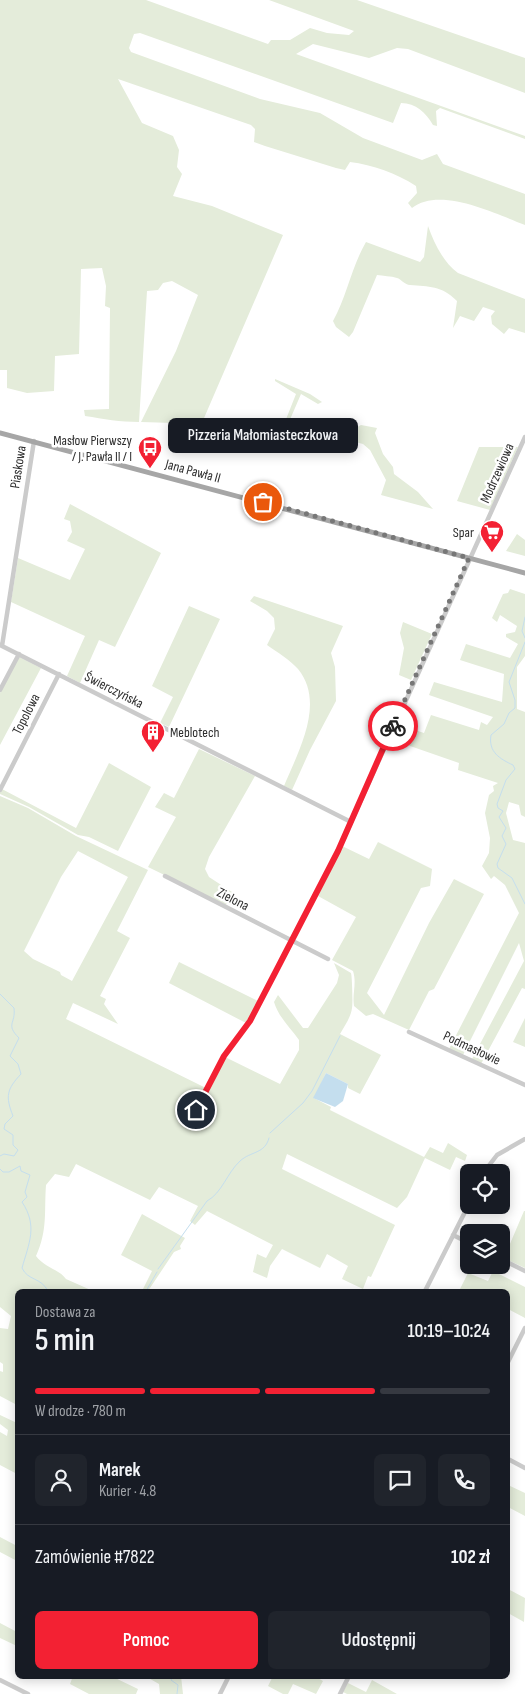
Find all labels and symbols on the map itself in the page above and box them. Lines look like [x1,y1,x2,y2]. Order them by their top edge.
callout: Pizzeria Małomiasteczkowa [168,417,358,452]
place label: Masłow Pierwszy / J. Pawła II / I [53,432,133,465]
bus stop icon: Masłow Pierwszy / J. Pawła II / I [137,435,163,469]
street label: Modrzewiowa [476,440,518,506]
street label: Piaskowa [6,444,30,490]
street label: Jana Pawła II [162,455,223,487]
pin [242,481,284,523]
supermarket icon: Spar [479,519,505,553]
place label: Spar [453,524,474,541]
street label: Świerczyńska [82,668,146,712]
street label: Topolowa [9,691,43,737]
courier [368,701,418,751]
building icon: Meblotech [140,719,166,753]
place label: Meblotech [170,724,220,741]
street label: Zielona [214,884,252,914]
street label: Podmasłowie [441,1027,503,1069]
pin [175,1089,217,1131]

